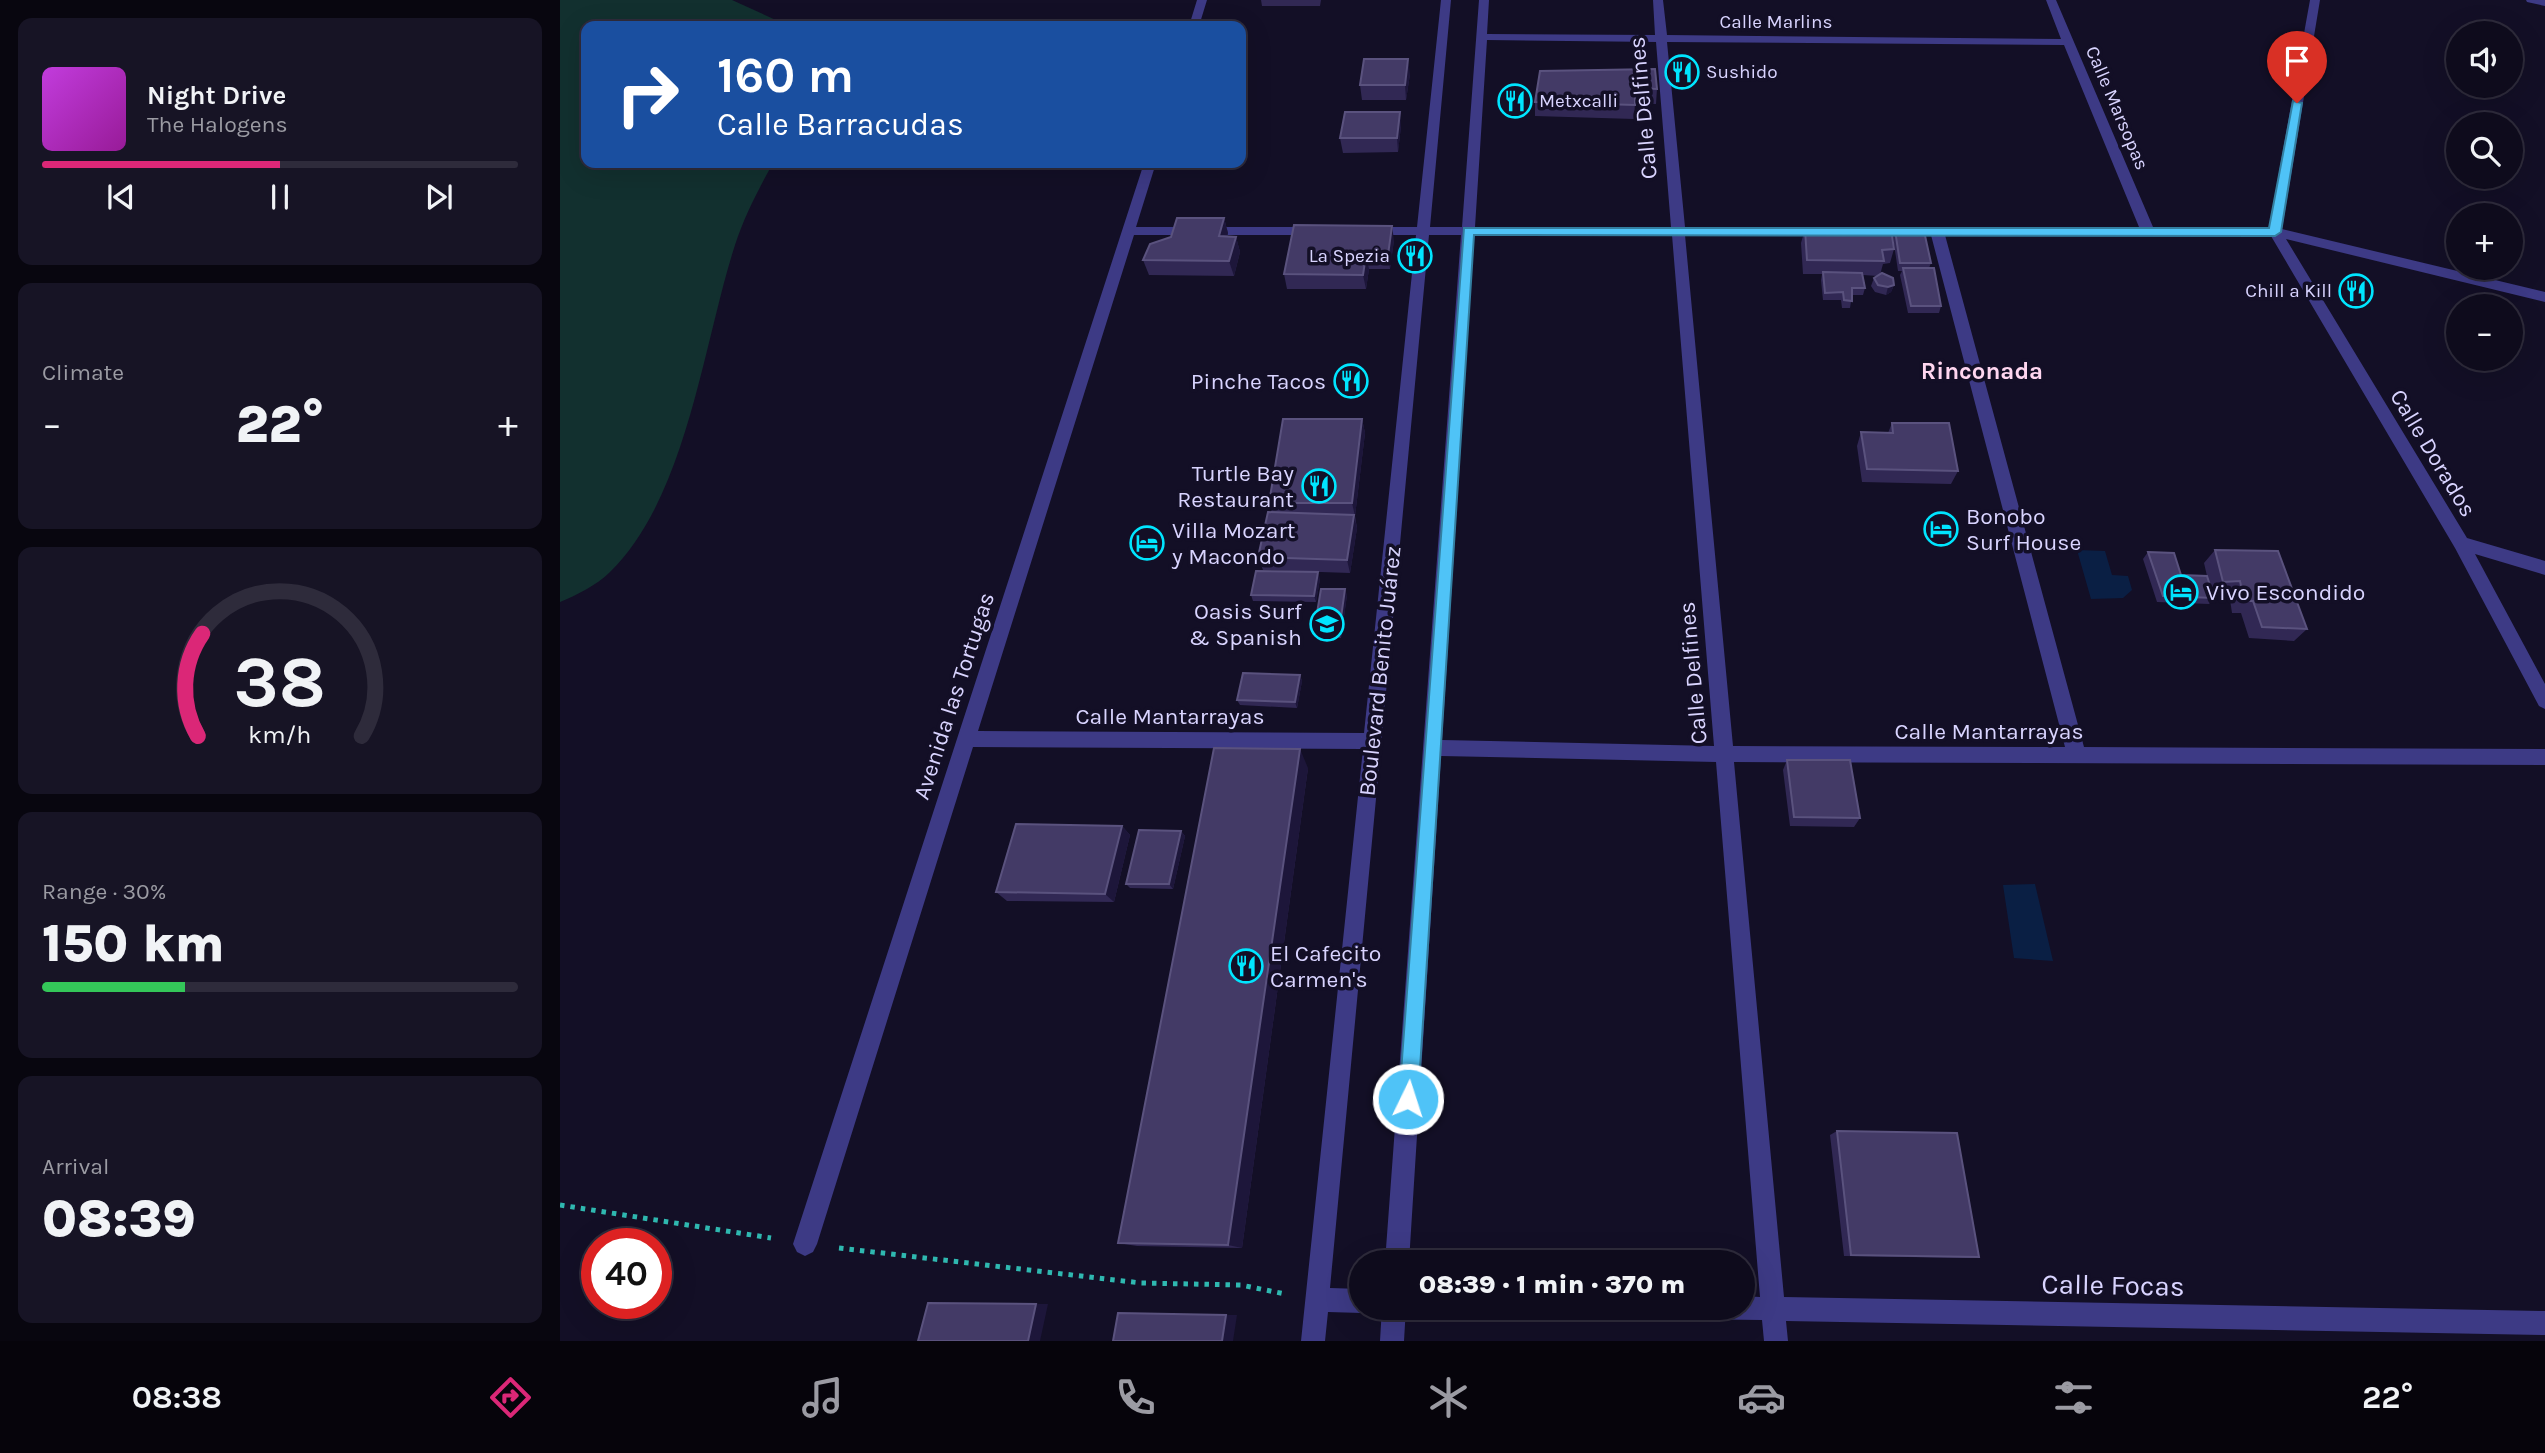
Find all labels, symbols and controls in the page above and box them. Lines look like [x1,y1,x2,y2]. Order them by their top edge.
street label: Calle Marlins [1720,11,1832,33]
map controls [2446,21,2523,371]
button: sound [2446,21,2523,98]
pin [2267,31,2327,103]
street label: Calle Delfines [1623,36,1663,180]
icon: arrive [2278,42,2316,80]
street label: Calle Marsopas [2081,43,2153,173]
text: 160 m [717,47,854,104]
icon: right [602,49,693,140]
restaurant icon: Sushido [1663,53,1701,91]
place label: Sushido [1706,61,1778,83]
text: Night Drive [147,80,286,111]
restaurant icon: Metxcalli [1496,82,1534,120]
place label: Metxcalli [1539,90,1618,112]
text: Calle Barracudas [717,106,964,143]
text: The Halogens [147,111,287,138]
button: search [2446,112,2523,189]
icon: previous [102,178,140,216]
icon: pause [261,178,299,216]
icon: next [420,178,458,216]
button: + [2446,203,2523,280]
restaurant icon: La Spezia [1396,237,1434,275]
place label: La Spezia [1309,245,1390,267]
restaurant icon: Chill a Kill [2337,272,2375,310]
place label: Chill a Kill [2245,280,2332,302]
button: − [2446,294,2523,371]
district label: Rinconada [1921,357,2043,385]
text: Climate [42,359,124,386]
restaurant icon: Pinche Tacos [1332,362,1370,400]
place label: Pinche Tacos [1191,368,1326,395]
street label: Calle Dorados [2384,384,2482,522]
text: 22° [236,394,324,455]
text: − [42,402,62,447]
text: + [498,402,518,447]
place label: Turtle Bay Restaurant [1177,460,1294,513]
restaurant icon: Turtle Bay Restaurant [1300,467,1338,505]
place label: Bonobo Surf House [1966,503,2081,556]
hotel icon: Bonobo Surf House [1922,510,1960,548]
place label: Villa Mozart y Macondo [1171,517,1296,570]
hotel icon: Villa Mozart y Macondo [1128,524,1166,562]
street label: Boulevard Benito Juárez [1353,545,1407,797]
hotel icon: Vivo Escondido [2162,573,2200,611]
place label: Vivo Escondido [2206,579,2365,606]
street label: Avenida las Tortugas [908,589,1000,803]
place label: Oasis Surf & Spanish [1189,598,1302,651]
street label: Calle Delfines [1673,601,1713,745]
school or university icon: Oasis Surf & Spanish [1308,605,1346,643]
text: 38 [234,640,326,725]
street label: Calle Mantarrayas [1076,703,1265,730]
street label: Calle Mantarrayas [1895,718,2084,745]
text: km/h [248,720,312,749]
text: Range · 30% [42,878,166,905]
text: 150 km [42,913,225,974]
place label: El Cafecito Carmen's [1270,940,1381,993]
restaurant icon: El Cafecito Carmen's [1227,947,1265,985]
position arrow [1371,1062,1445,1136]
text: Arrival [42,1153,109,1180]
text: 08:39 [42,1188,196,1249]
speed limit sign: 40 [581,1228,672,1319]
street label: Calle Focas [2041,1267,2185,1303]
text: 08:39 · 1 min · 370 m [1419,1269,1685,1300]
icon: directions [486,1373,535,1422]
icon: music [798,1373,847,1422]
icon: phone [1111,1373,1160,1422]
icon: climate [1424,1373,1473,1422]
icon: car [1737,1373,1786,1422]
icon: filters [2049,1373,2098,1422]
text: 08:38 [132,1379,222,1416]
text: 22° [2362,1379,2413,1416]

